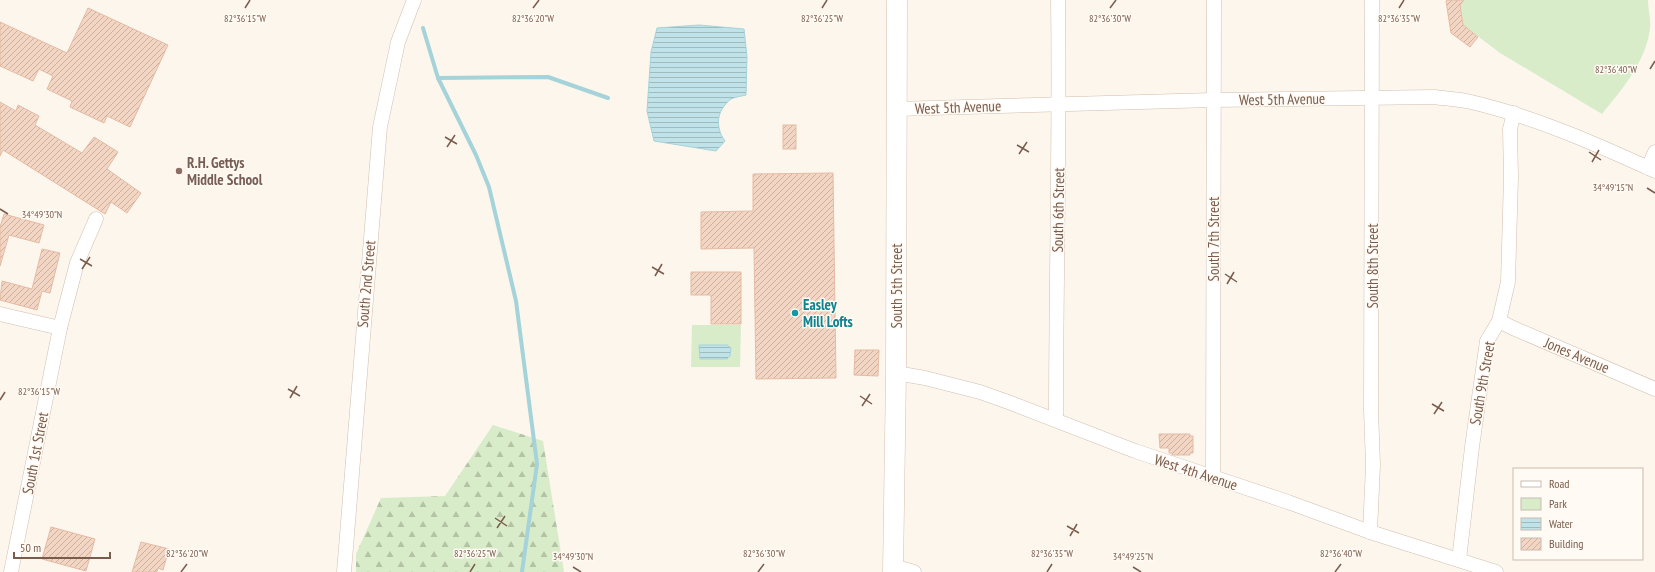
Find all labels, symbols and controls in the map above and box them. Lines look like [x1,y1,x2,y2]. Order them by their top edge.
text: 82°36'15"W [224,12,266,25]
text: 82°36'20"W [512,12,554,25]
text: 82°36'25"W [801,12,843,25]
text: 82°36'30"W [1089,12,1131,25]
text: 82°36'35"W [1378,12,1420,25]
text: 82°36'40"W [1595,63,1637,76]
street label: West 5th Avenue [1239,89,1325,109]
street label: West 5th Avenue [915,96,1001,118]
place label: R.H. Gettys Middle School [187,153,263,189]
marker: R.H. Gettys Middle School [174,166,184,176]
street label: South 6th Street [1048,167,1068,253]
text: 34°49'15"N [1593,181,1633,194]
street label: South 7th Street [1204,197,1223,281]
text: 34°49'30"N [22,208,62,221]
street label: South 8th Street [1363,223,1382,309]
street label: South 2nd Street [353,240,379,328]
street label: South 5th Street [887,243,906,329]
place label: Easley Mill Lofts [803,295,853,331]
marker: Easley Mill Lofts [790,308,800,318]
street label: Jones Avenue [1541,332,1612,377]
street label: South 9th Street [1465,339,1499,427]
text: 82°36'15"W [18,385,60,398]
street label: South 1st Street [18,410,52,496]
street label: West 4th Avenue [1152,450,1240,494]
legend [1513,468,1643,560]
text: Road [1549,476,1569,491]
text: Park [1549,496,1567,511]
text: Water [1549,516,1574,531]
scale bar [14,534,110,560]
text: Building [1549,536,1584,551]
text: 50 m [20,540,41,555]
text: 82°36'20"W [166,547,208,560]
text: 82°36'25"W [454,547,496,560]
text: 82°36'30"W [743,547,785,560]
text: 82°36'35"W [1031,547,1073,560]
text: 82°36'40"W [1320,547,1362,560]
text: 34°49'30"N [553,550,593,563]
text: 34°49'25"N [1113,550,1153,563]

